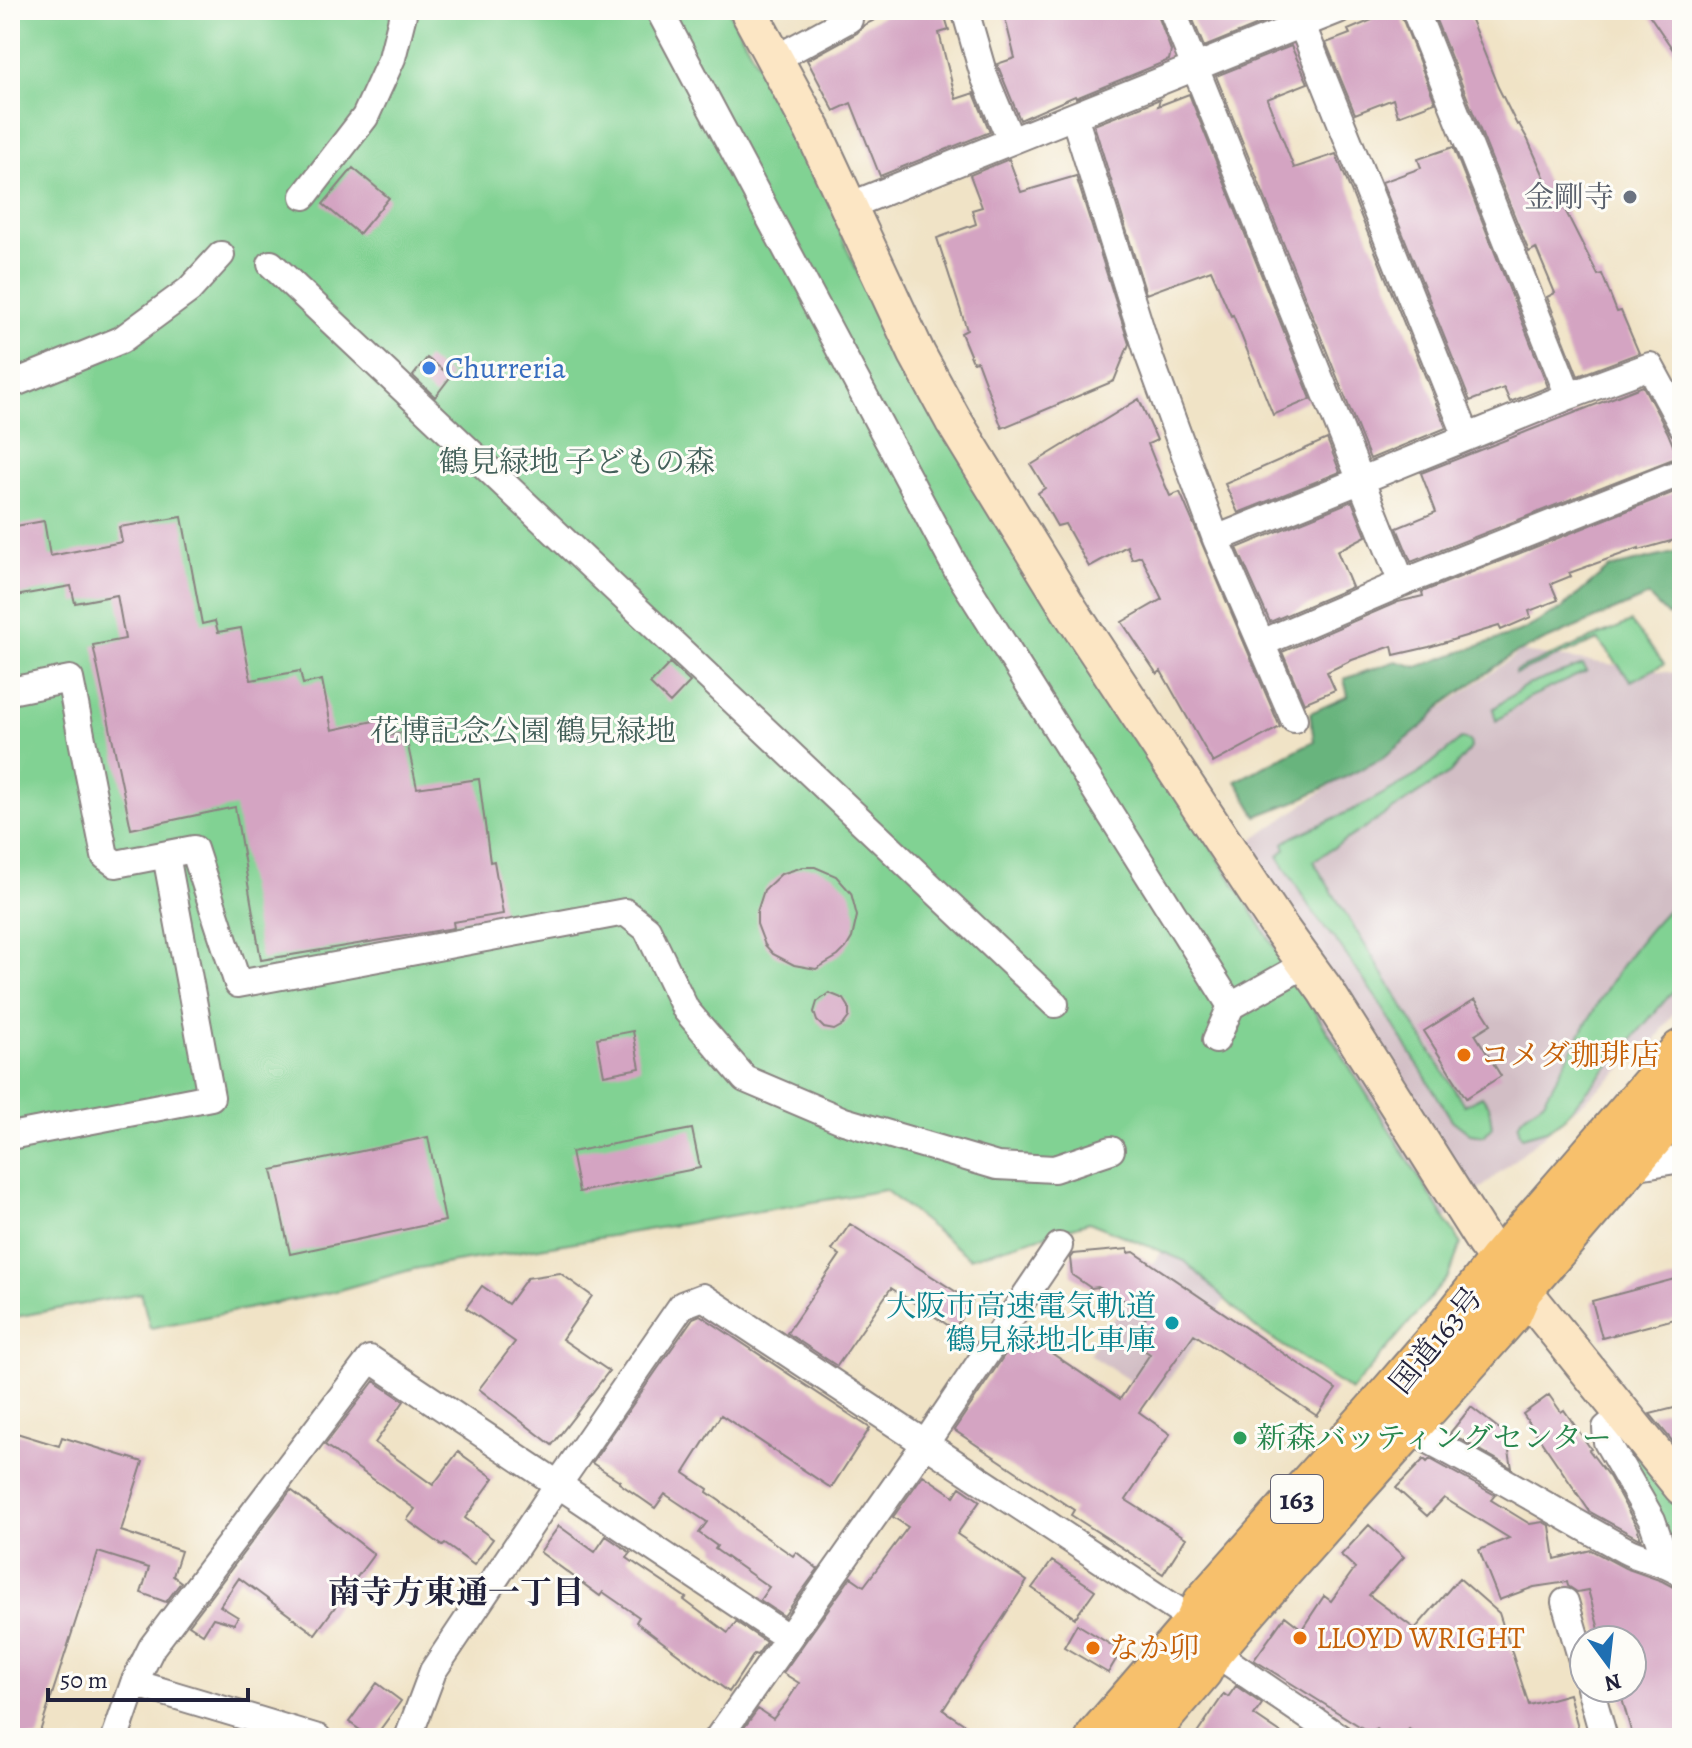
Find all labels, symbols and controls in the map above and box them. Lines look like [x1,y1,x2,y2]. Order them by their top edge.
place label: 金剛寺 [1524,177,1614,217]
marker: 金剛寺 [1621,188,1639,206]
place label: Churreria [445,348,566,388]
marker: Churreria [420,359,438,377]
park label: 鶴見緑地 子どもの森 [439,442,715,482]
park label: 花博記念公園 鶴見緑地 [370,711,676,751]
place label: コメダ珈琲店 [1480,1035,1660,1075]
marker: コメダ珈琲店 [1455,1046,1473,1064]
street label: 国道163号 [1381,1278,1491,1402]
place label: 大阪市高速電気軌道 鶴見緑地北車庫 [886,1286,1156,1360]
marker: 大阪市高速電気軌道 鶴見緑地北車庫 [1163,1314,1181,1332]
place label: 新森バッティングセンター [1256,1418,1612,1458]
marker: 新森バッティングセンター [1231,1429,1249,1447]
road number: 163 [1271,1475,1323,1523]
district label: 南寺方東通一丁目 [328,1570,584,1614]
place label: LLOYD WRIGHT [1316,1618,1525,1658]
north arrow [1568,1624,1648,1704]
place label: なか卯 [1109,1628,1199,1668]
marker: LLOYD WRIGHT [1291,1629,1309,1647]
marker: なか卯 [1084,1639,1102,1657]
scale bar [48,1652,248,1702]
text: 50 m [60,1664,108,1696]
text: N [1601,1666,1625,1699]

